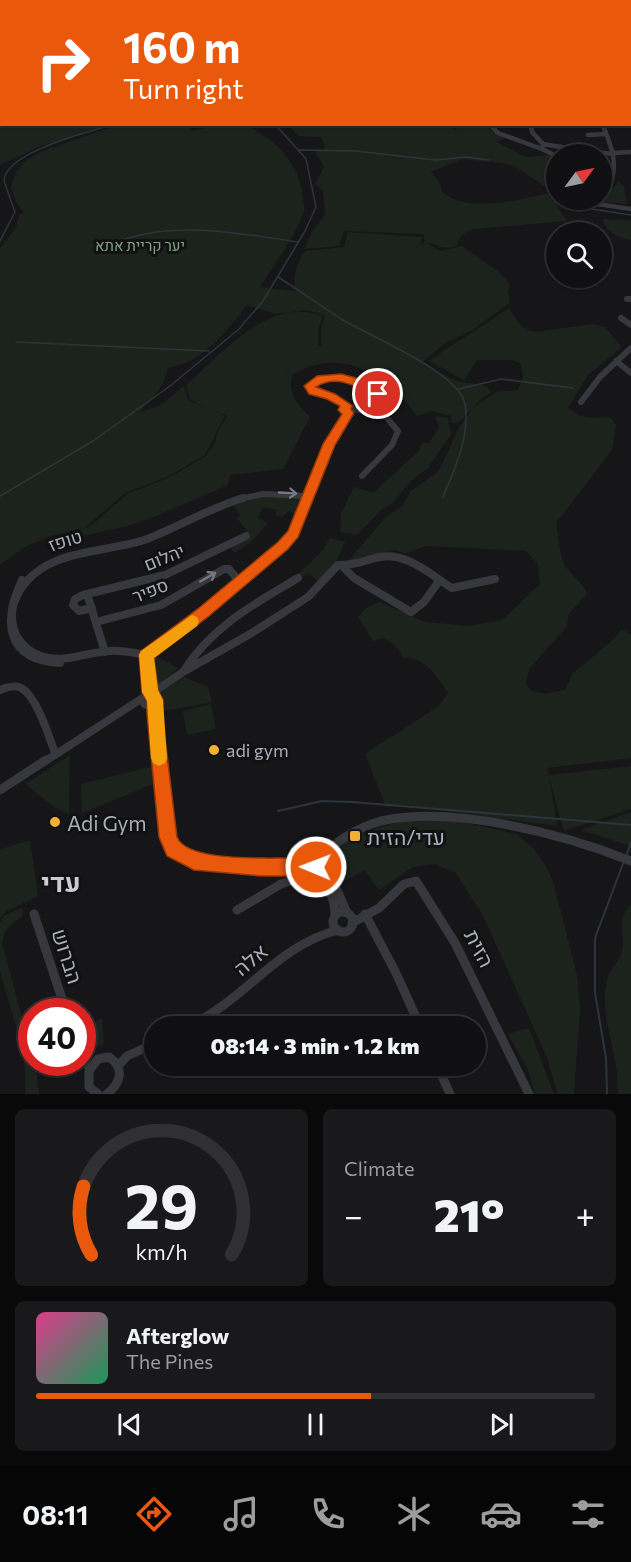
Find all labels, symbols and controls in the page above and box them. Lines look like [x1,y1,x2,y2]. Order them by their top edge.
text: 160 m [123,20,241,72]
icon: right [24,24,102,102]
text: Turn right [123,72,243,105]
north arrow [546,144,612,210]
map controls [546,144,612,288]
button: search [546,222,612,288]
park label: יער קריית אתא [95,236,185,254]
pin [352,368,403,419]
icon: arrive [361,377,394,410]
one-way arrow [278,488,298,499]
street label: טופז [45,525,85,555]
street label: יהלום [140,539,188,575]
one-way arrow [199,571,216,583]
street label: ספיר [129,573,171,607]
place label: adi gym [226,739,289,761]
marker: adi gym [207,743,221,757]
place label: Adi Gym [67,810,147,835]
marker: Adi Gym [48,815,62,829]
place label: עדי/הזית [367,824,445,849]
marker: עדי/הזית [348,829,362,843]
position arrow [284,835,348,899]
district label: עדי [41,866,81,897]
street label: הברוש [47,925,89,987]
street label: הזית [460,925,500,971]
street label: אלה [228,938,272,980]
speed limit sign: 40 [18,998,96,1076]
text: 08:14 · 3 min · 1.2 km [211,1032,419,1059]
text: Climate [344,1156,414,1180]
text: 29 [125,1166,198,1242]
text: 21° [434,1186,505,1241]
text: − [344,1194,363,1235]
text: + [576,1194,595,1235]
text: km/h [135,1238,188,1264]
text: Afterglow [126,1322,229,1349]
text: The Pines [126,1349,213,1373]
icon: previous [113,1408,146,1441]
icon: pause [299,1408,332,1441]
icon: next [485,1408,518,1441]
icon: directions [133,1493,175,1535]
icon: music [220,1493,262,1535]
icon: phone [307,1493,349,1535]
icon: climate [393,1493,435,1535]
icon: car [480,1493,522,1535]
icon: filters [567,1493,609,1535]
text: 08:11 [22,1498,89,1531]

